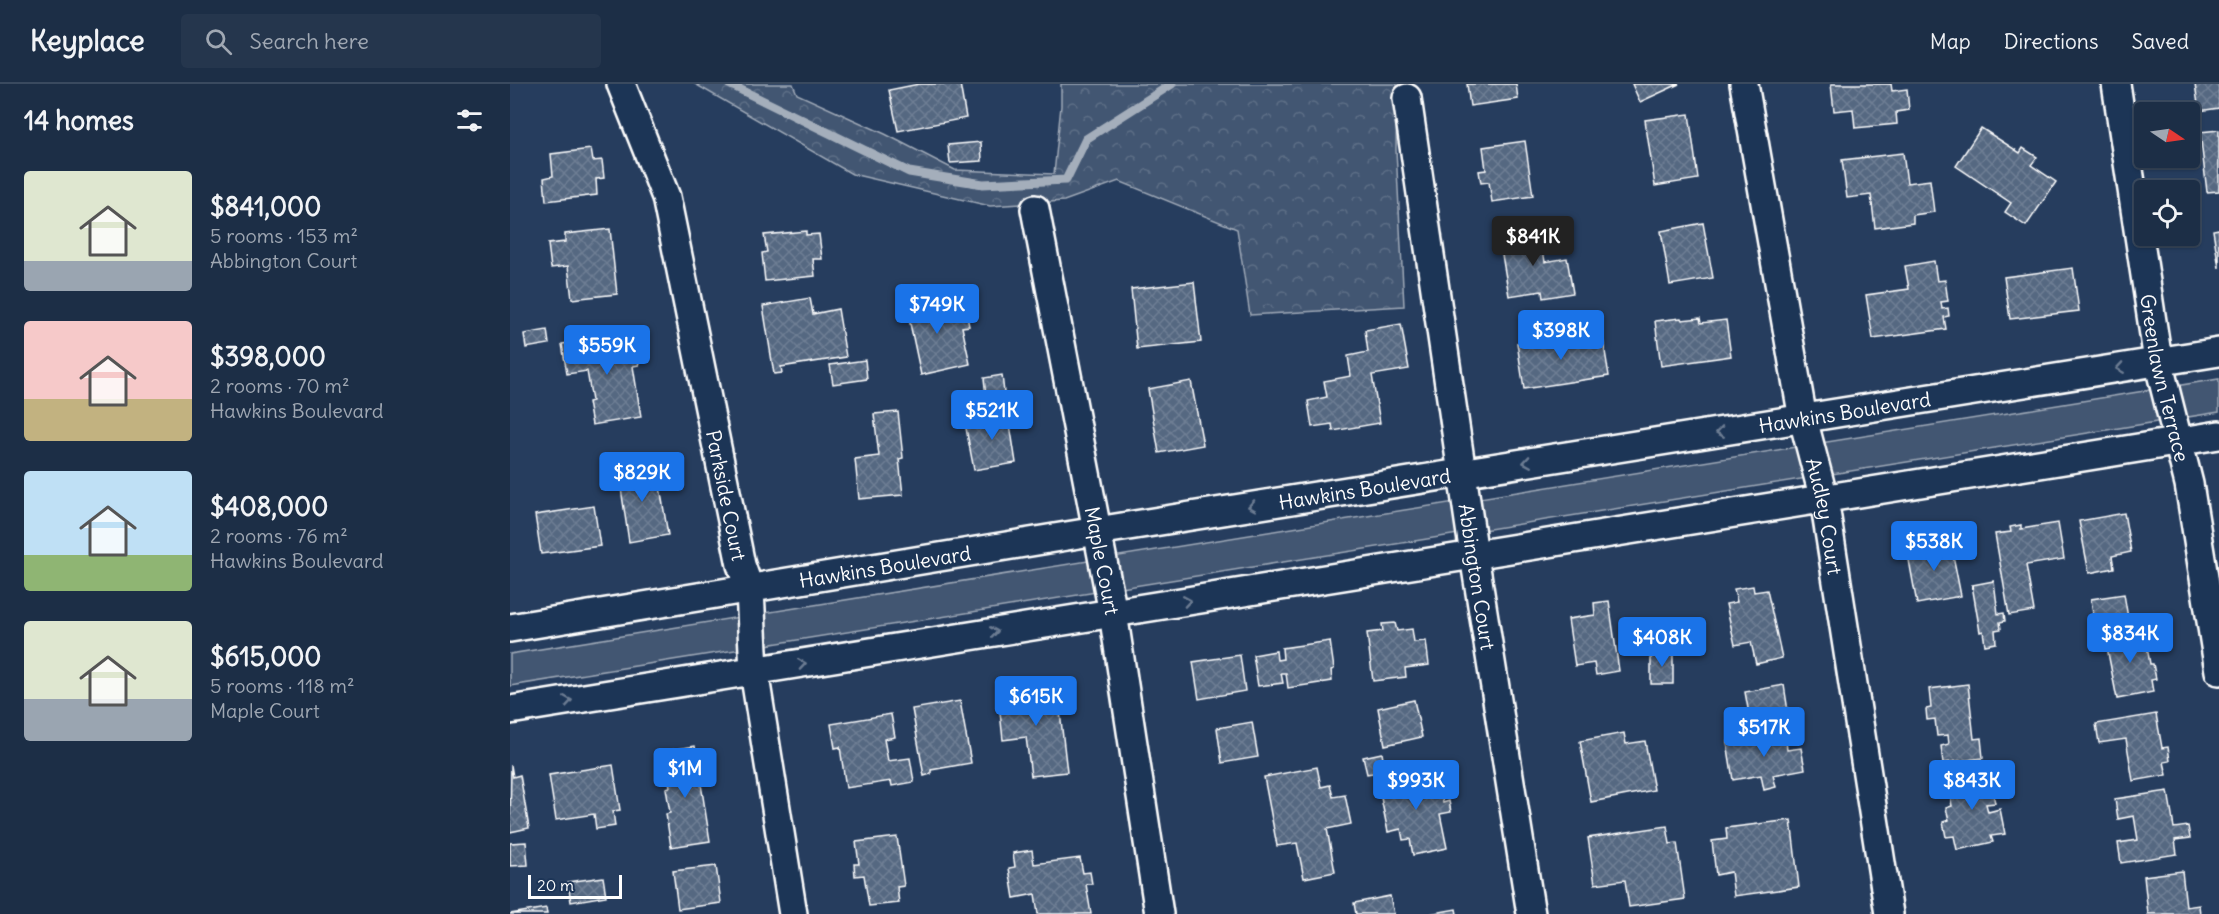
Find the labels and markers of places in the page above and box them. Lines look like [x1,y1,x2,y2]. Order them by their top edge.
pin: $841K [1491,216,1575,267]
pin: $749K [895,284,979,335]
pin: $398K [1519,310,1603,361]
pin: $559K [565,325,649,376]
pin: $521K [950,390,1034,441]
pin: $829K [600,452,684,503]
pin: $538K [1892,521,1976,572]
pin: $834K [2088,613,2172,664]
pin: $408K [1620,617,1704,668]
pin: $615K [994,676,1078,727]
pin: $517K [1722,707,1806,758]
pin: $1M [656,748,714,799]
pin: $993K [1374,760,1458,811]
pin: $843K [1930,760,2014,811]

